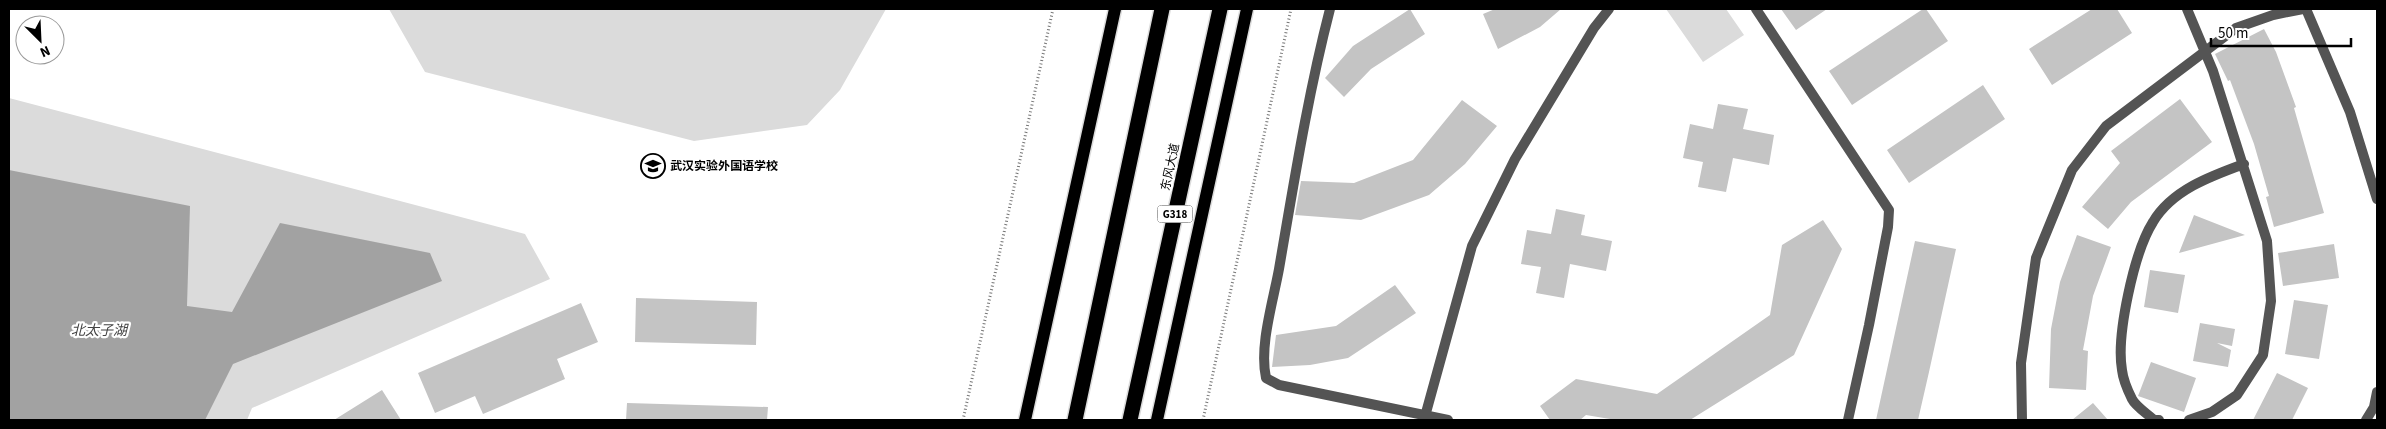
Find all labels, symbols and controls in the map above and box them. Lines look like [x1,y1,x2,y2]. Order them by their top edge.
north arrow [15,15,65,65]
scale bar [2211,15,2351,47]
text: 50 m [2218,23,2248,44]
text: N [37,40,53,62]
street label: 东风大道 [1157,142,1184,192]
school or university icon: 武汉实验外国语学校 [640,153,666,179]
place label: 武汉实验外国语学校 [670,158,778,175]
road number: G318 [1158,205,1192,222]
water label: 北太子湖 [71,321,129,341]

